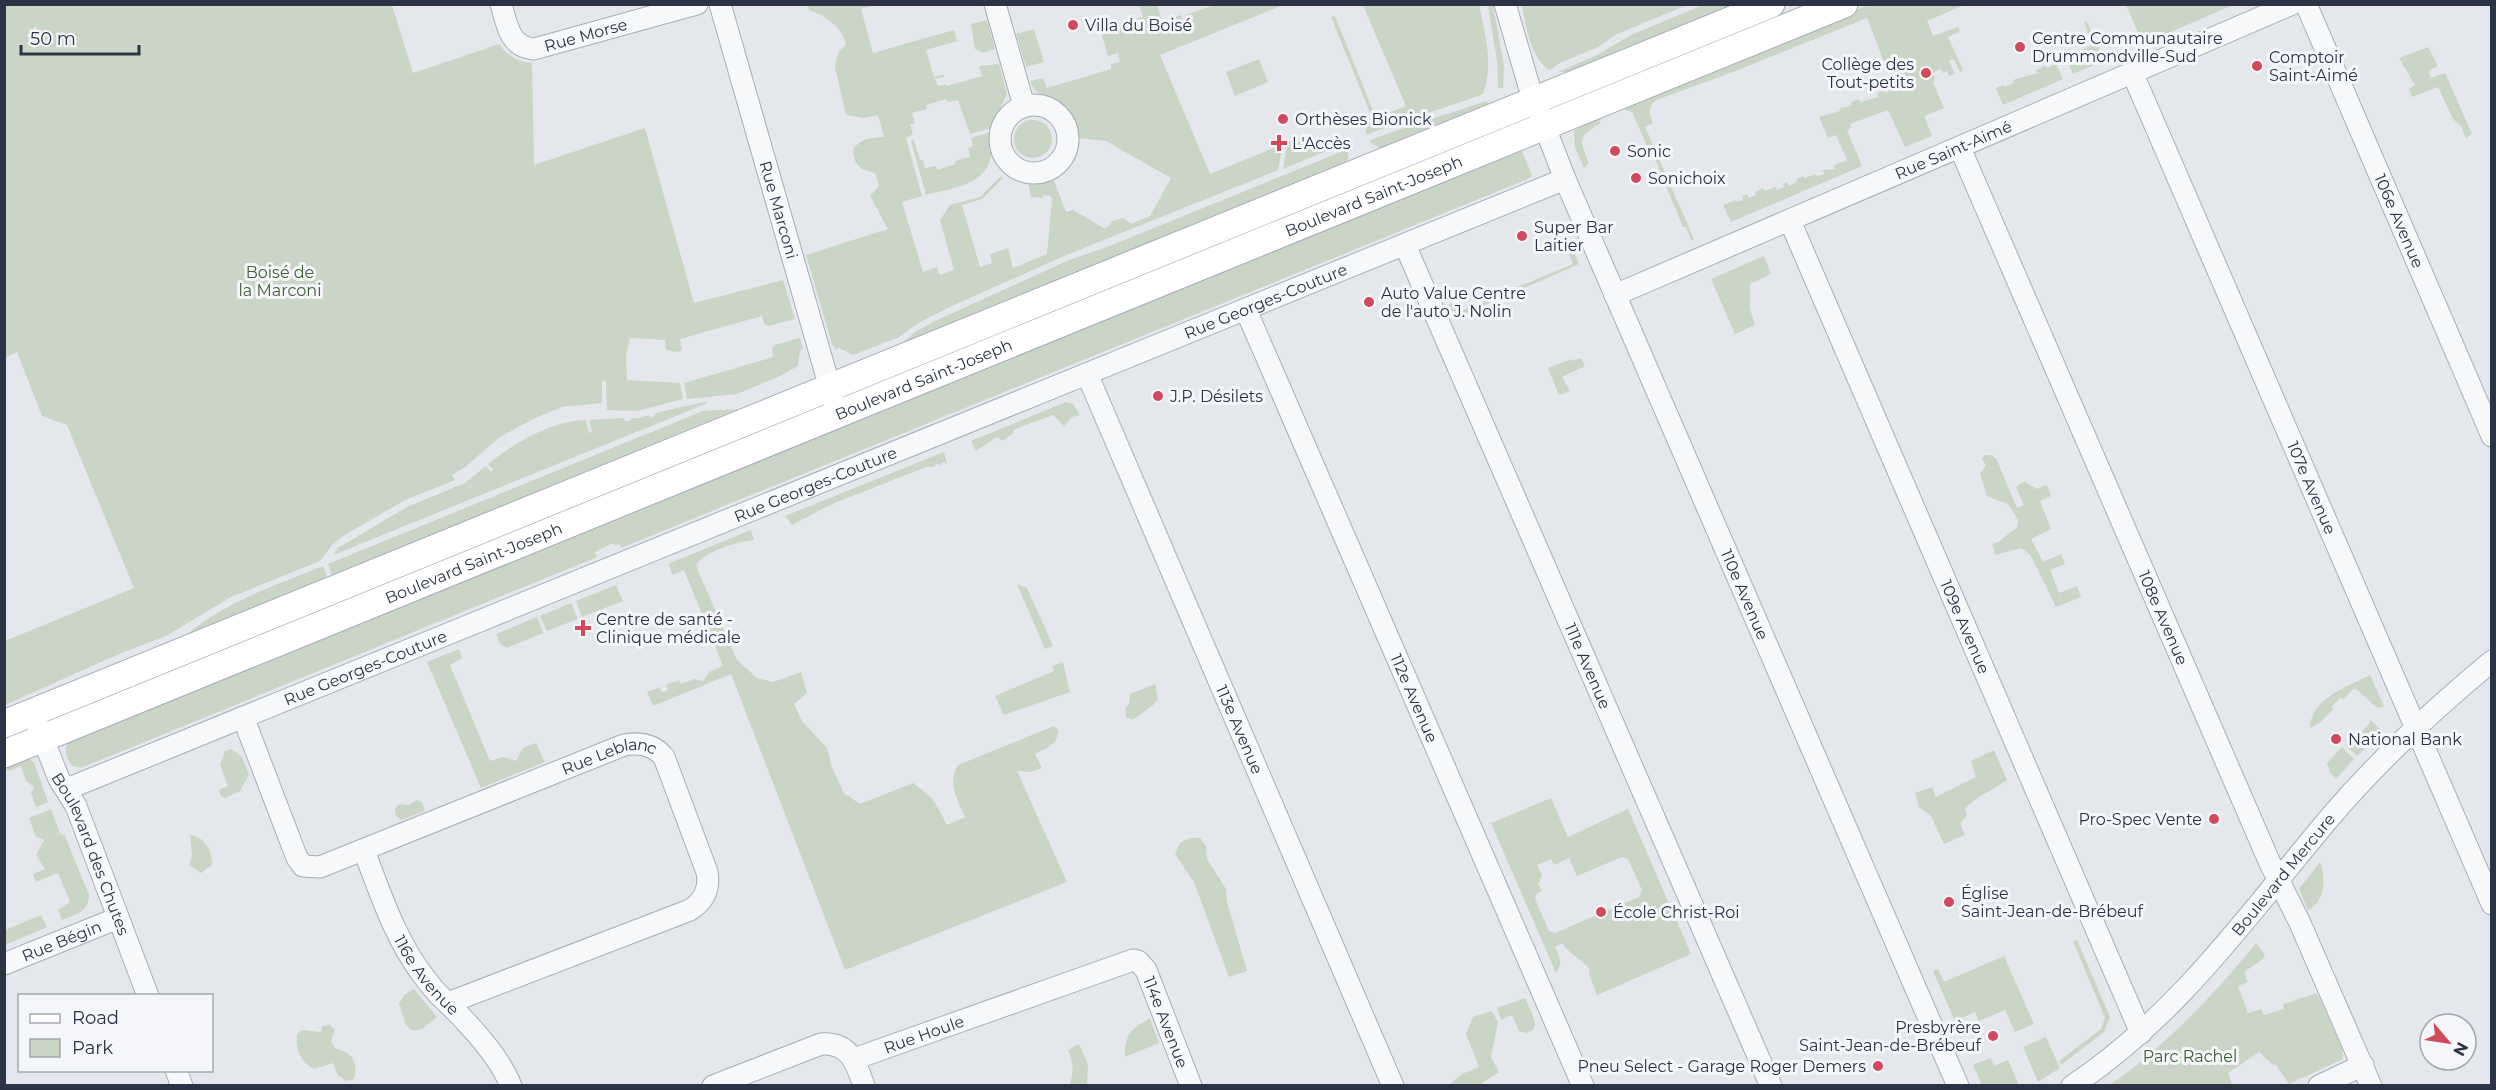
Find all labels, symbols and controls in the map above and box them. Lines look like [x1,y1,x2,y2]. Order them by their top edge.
street label: Rue Morse [542,15,629,56]
place label: Villa du Boisé [1085,16,1192,35]
scale bar [21,18,140,56]
marker: Villa du Boisé [1066,18,1080,32]
text: 50 m [30,28,76,50]
place label: Centre Communautaire Drummondville-Sud [2032,29,2223,66]
marker: Centre Communautaire Drummondville-Sud [2013,40,2027,54]
place label: Comptoir Saint-Aimé [2269,48,2358,85]
place label: Collège des Tout-petits [1822,55,1914,92]
marker: Comptoir Saint-Aimé [2250,59,2264,73]
marker: Collège des Tout-petits [1919,66,1933,80]
place label: Orthèses Bionick [1295,110,1432,129]
marker: Orthèses Bionick [1276,112,1290,126]
street label: Rue Saint-Aimé [1892,117,2015,184]
marker: L'Accès [1270,134,1288,152]
place label: L'Accès [1292,134,1351,153]
place label: Sonic [1627,142,1671,161]
marker: Sonic [1608,144,1622,158]
street label: Boulevard Saint-Joseph [1282,152,1465,241]
street label: Rue Marconi [755,159,802,261]
place label: Sonichoix [1648,169,1726,188]
marker: Sonichoix [1629,171,1643,185]
street label: 106e Avenue [2370,171,2427,271]
place label: Super Bar Laitier [1534,218,1614,255]
marker: Super Bar Laitier [1515,229,1529,243]
street label: Rue Georges-Couture [1181,260,1350,343]
park label: Boisé de la Marconi [239,263,321,300]
place label: Auto Value Centre de l'auto J. Nolin [1381,284,1526,321]
marker: Auto Value Centre de l'auto J. Nolin [1362,295,1376,309]
street label: Boulevard Saint-Joseph [832,335,1015,424]
place label: J.P. Désilets [1169,387,1263,406]
marker: J.P. Désilets [1151,389,1165,403]
street label: 107e Avenue [2283,439,2340,537]
street label: Rue Georges-Couture [731,443,900,526]
street label: Boulevard Saint-Joseph [382,519,565,608]
street label: 110e Avenue [1717,547,1772,643]
street label: 108e Avenue [2134,568,2192,668]
street label: 109e Avenue [1936,577,1994,677]
place label: Centre de santé - Clinique médicale [596,610,741,647]
marker: Centre de santé - Clinique médicale [574,619,592,637]
street label: 111e Avenue [1561,620,1615,712]
street label: Rue Georges-Couture [281,626,450,710]
street label: 112e Avenue [1386,651,1442,745]
street label: 113e Avenue [1212,682,1267,777]
place label: National Bank [2348,730,2462,749]
marker: National Bank [2329,732,2343,746]
street label: Rue Leblanc [559,735,660,779]
street label: Boulevard des Chutes [47,769,133,938]
place label: Pro-Spec Vente [2078,810,2202,829]
street label: Boulevard Mercure [2228,810,2339,940]
marker: Pro-Spec Vente [2207,812,2221,826]
place label: Église Saint-Jean-de-Brébeuf [1961,884,2143,921]
marker: Église Saint-Jean-de-Brébeuf [1942,895,1956,909]
place label: École Christ-Roi [1613,903,1740,922]
marker: École Christ-Roi [1594,905,1608,919]
street label: Rue Bégin [19,917,104,966]
street label: 116e Avenue [390,932,463,1019]
street label: 114e Avenue [1139,974,1192,1071]
legend [18,994,213,1072]
text: Road [72,1007,119,1029]
street label: Rue Houle [881,1012,967,1058]
north arrow [2418,1012,2478,1072]
place label: Presbyrère Saint-Jean-de-Brébeuf [1799,1018,1982,1055]
marker: Presbyrère Saint-Jean-de-Brébeuf [1986,1029,2000,1043]
text: Park [72,1037,113,1059]
text: N [2449,1039,2472,1059]
park label: Parc Rachel [2143,1047,2237,1066]
place label: Pneu Select - Garage Roger Demers [1578,1057,1866,1076]
marker: Pneu Select - Garage Roger Demers [1871,1059,1885,1073]

